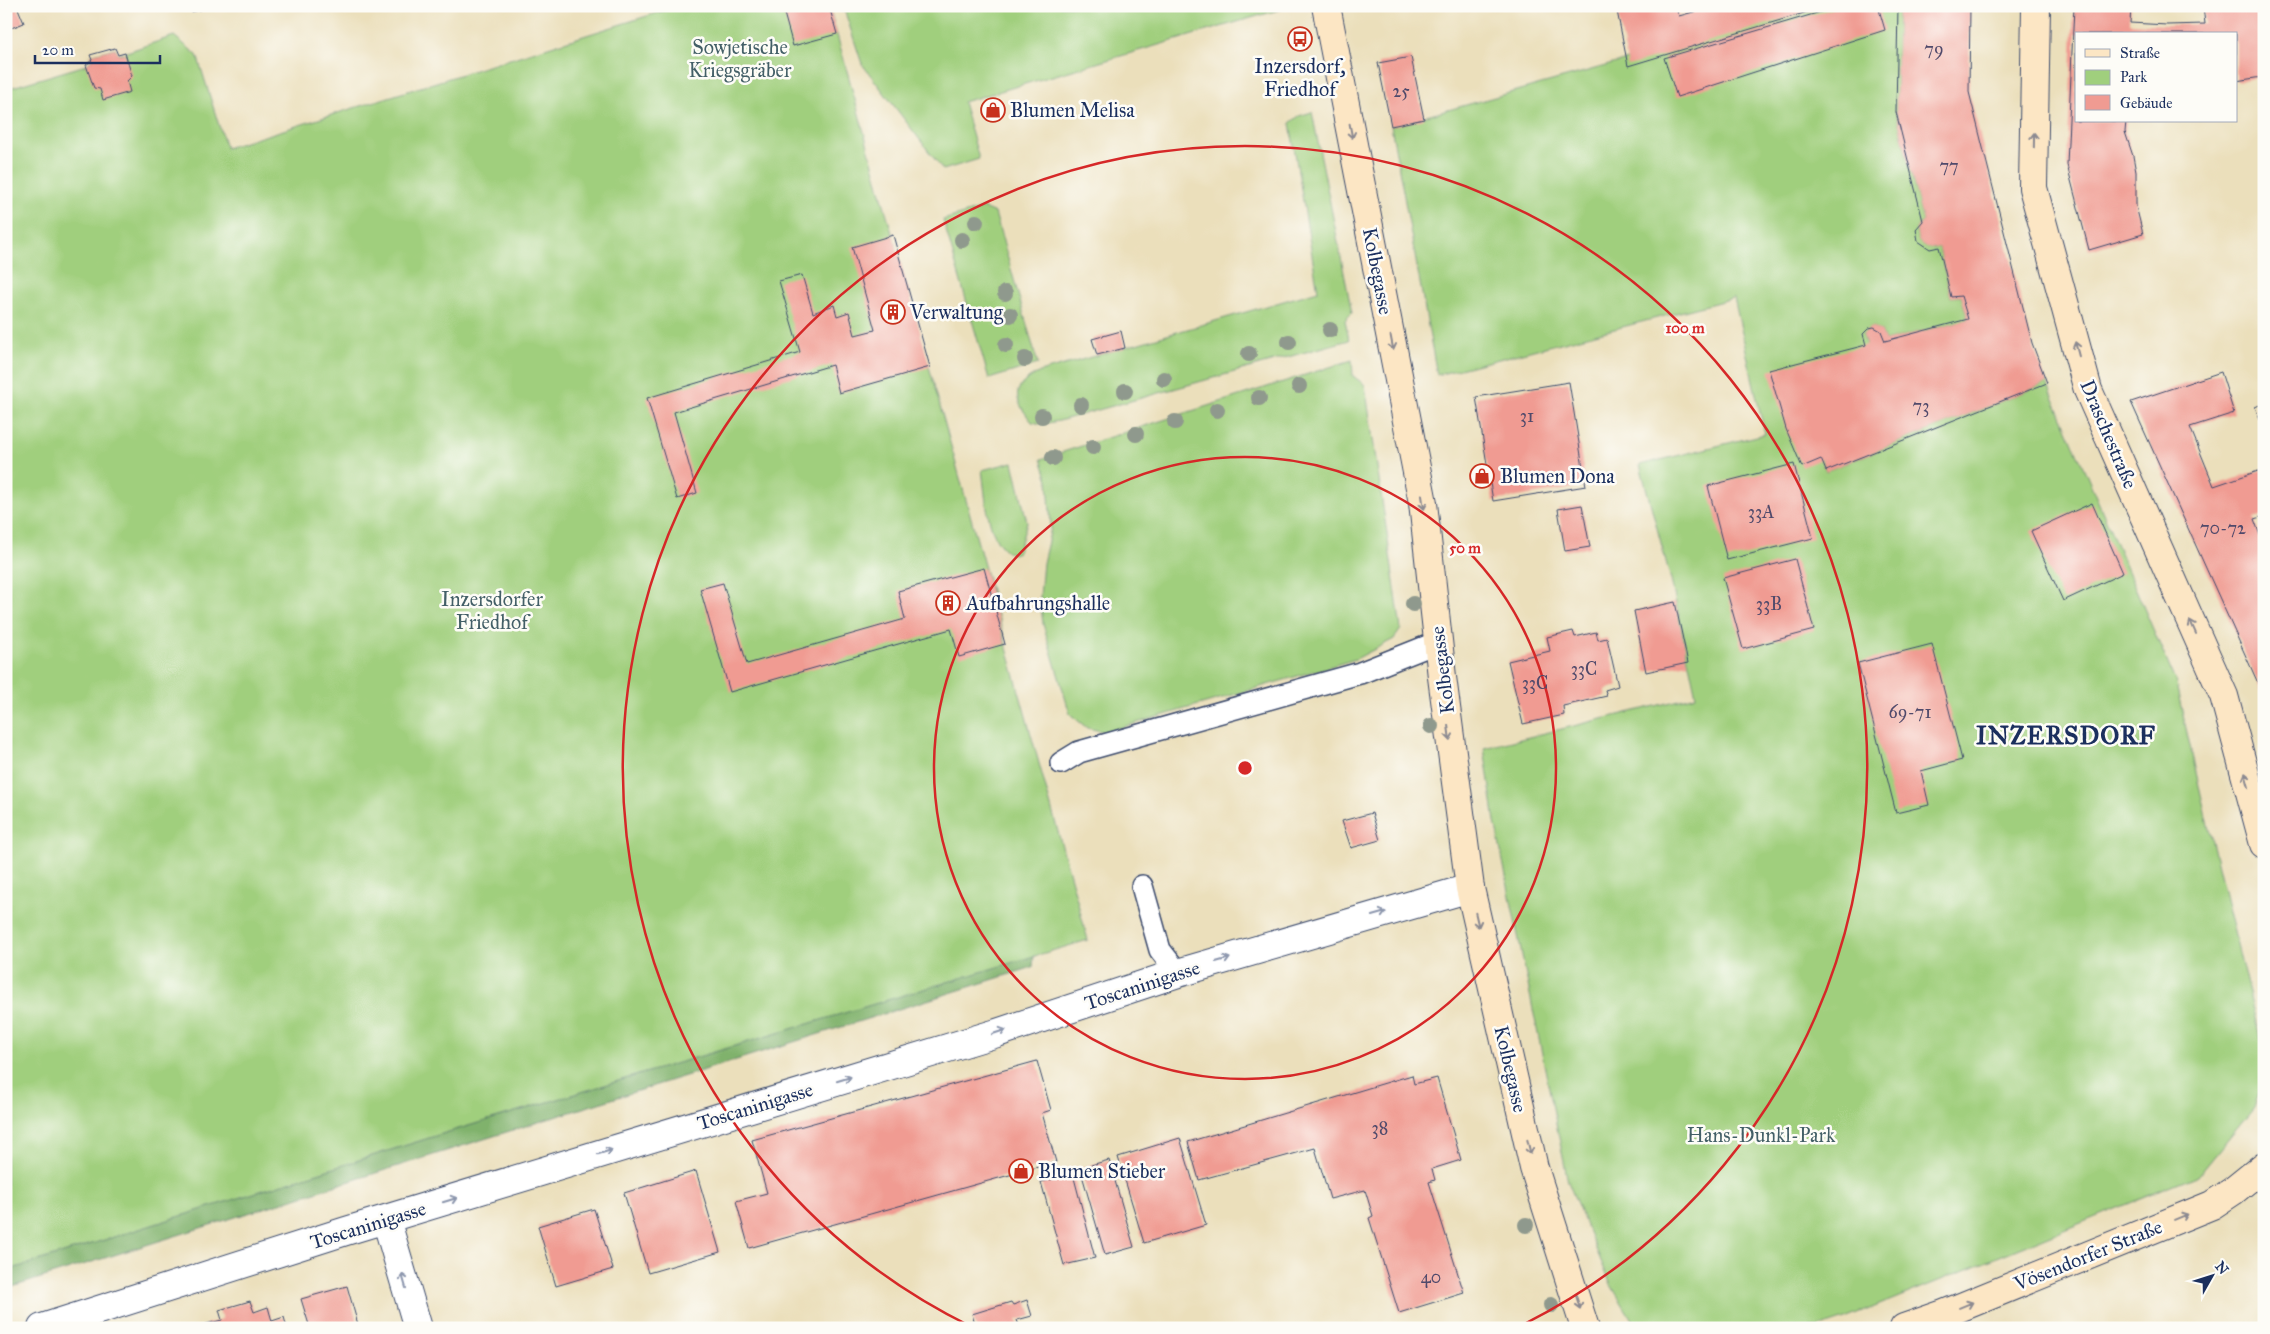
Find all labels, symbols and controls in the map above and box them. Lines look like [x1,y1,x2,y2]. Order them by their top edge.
bus stop icon: Inzersdorf, Friedhof [1287,26,1313,52]
scale bar [35,32,160,64]
legend [2075,32,2238,122]
park label: Sowjetische Kriegsgräber [689,35,792,83]
house number: 79 [1924,38,1944,60]
text: 20 m [42,41,74,59]
text: Straße [2120,44,2160,62]
place label: Inzersdorf, Friedhof [1254,54,1346,101]
text: Park [2120,68,2147,86]
house number: 25 [1392,80,1410,102]
text: Gebäude [2120,94,2173,112]
shop icon: Blumen Melisa [980,97,1006,123]
place label: Blumen Melisa [1010,98,1135,122]
one-way arrow [1347,123,1357,139]
one-way arrow [2029,132,2039,148]
house number: 77 [1939,155,1959,177]
street label: Kolbegasse [1357,225,1398,317]
building icon: Verwaltung [880,299,906,325]
place label: Verwaltung [909,300,1004,325]
text: 100 m [1665,319,1705,337]
one-way arrow [1387,334,1397,350]
one-way arrow [2072,341,2081,357]
street label: Draschestraße [2075,376,2143,492]
house number: 73 [1913,395,1929,417]
house number: 31 [1520,405,1534,427]
shop icon: Blumen Dona [1469,463,1495,489]
place label: Blumen Dona [1500,464,1615,488]
one-way arrow [1418,494,1428,510]
house number: 33A [1748,501,1774,523]
house number: 70-72 [2200,517,2246,539]
text: 50 m [1449,539,1481,557]
park label: Inzersdorfer Friedhof [441,587,543,634]
building icon: Aufbahrungshalle [935,590,961,616]
place label: Aufbahrungshalle [965,591,1110,616]
house number: 33B [1756,593,1782,615]
one-way arrow [2188,620,2198,635]
street label: Kolbegasse [1425,625,1460,715]
house number: 33C [1571,658,1597,680]
house number: 33C [1522,672,1548,694]
house number: 69-71 [1888,701,1932,723]
district label: INZERSDORF [1976,720,2156,751]
one-way arrow [1444,725,1454,741]
centre of rings [1236,759,1254,777]
one-way arrow [2241,773,2251,789]
one-way arrow [1371,908,1387,918]
one-way arrow [1473,912,1482,928]
one-way arrow [1215,954,1231,964]
street label: Toscaninigasse [1081,955,1203,1016]
street label: Kolbegasse [1488,1023,1533,1115]
one-way arrow [991,1026,1007,1036]
one-way arrow [836,1074,852,1084]
street label: Toscaninigasse [694,1077,816,1136]
house number: 38 [1372,1117,1388,1139]
park label: Hans-Dunkl-Park [1687,1123,1836,1147]
one-way arrow [1525,1138,1534,1154]
one-way arrow [597,1147,613,1157]
shop icon: Blumen Stieber [1008,1158,1034,1184]
place label: Blumen Stieber [1038,1159,1166,1183]
one-way arrow [441,1194,457,1204]
street label: Toscaninigasse [307,1196,429,1255]
one-way arrow [2173,1212,2189,1221]
street label: Vösendorfer Straße [2009,1214,2166,1296]
north arrow [2188,1252,2238,1302]
text: N [2211,1258,2232,1278]
house number: 40 [1421,1266,1441,1288]
one-way arrow [399,1273,409,1289]
one-way arrow [1573,1293,1583,1309]
one-way arrow [1958,1299,1973,1309]

